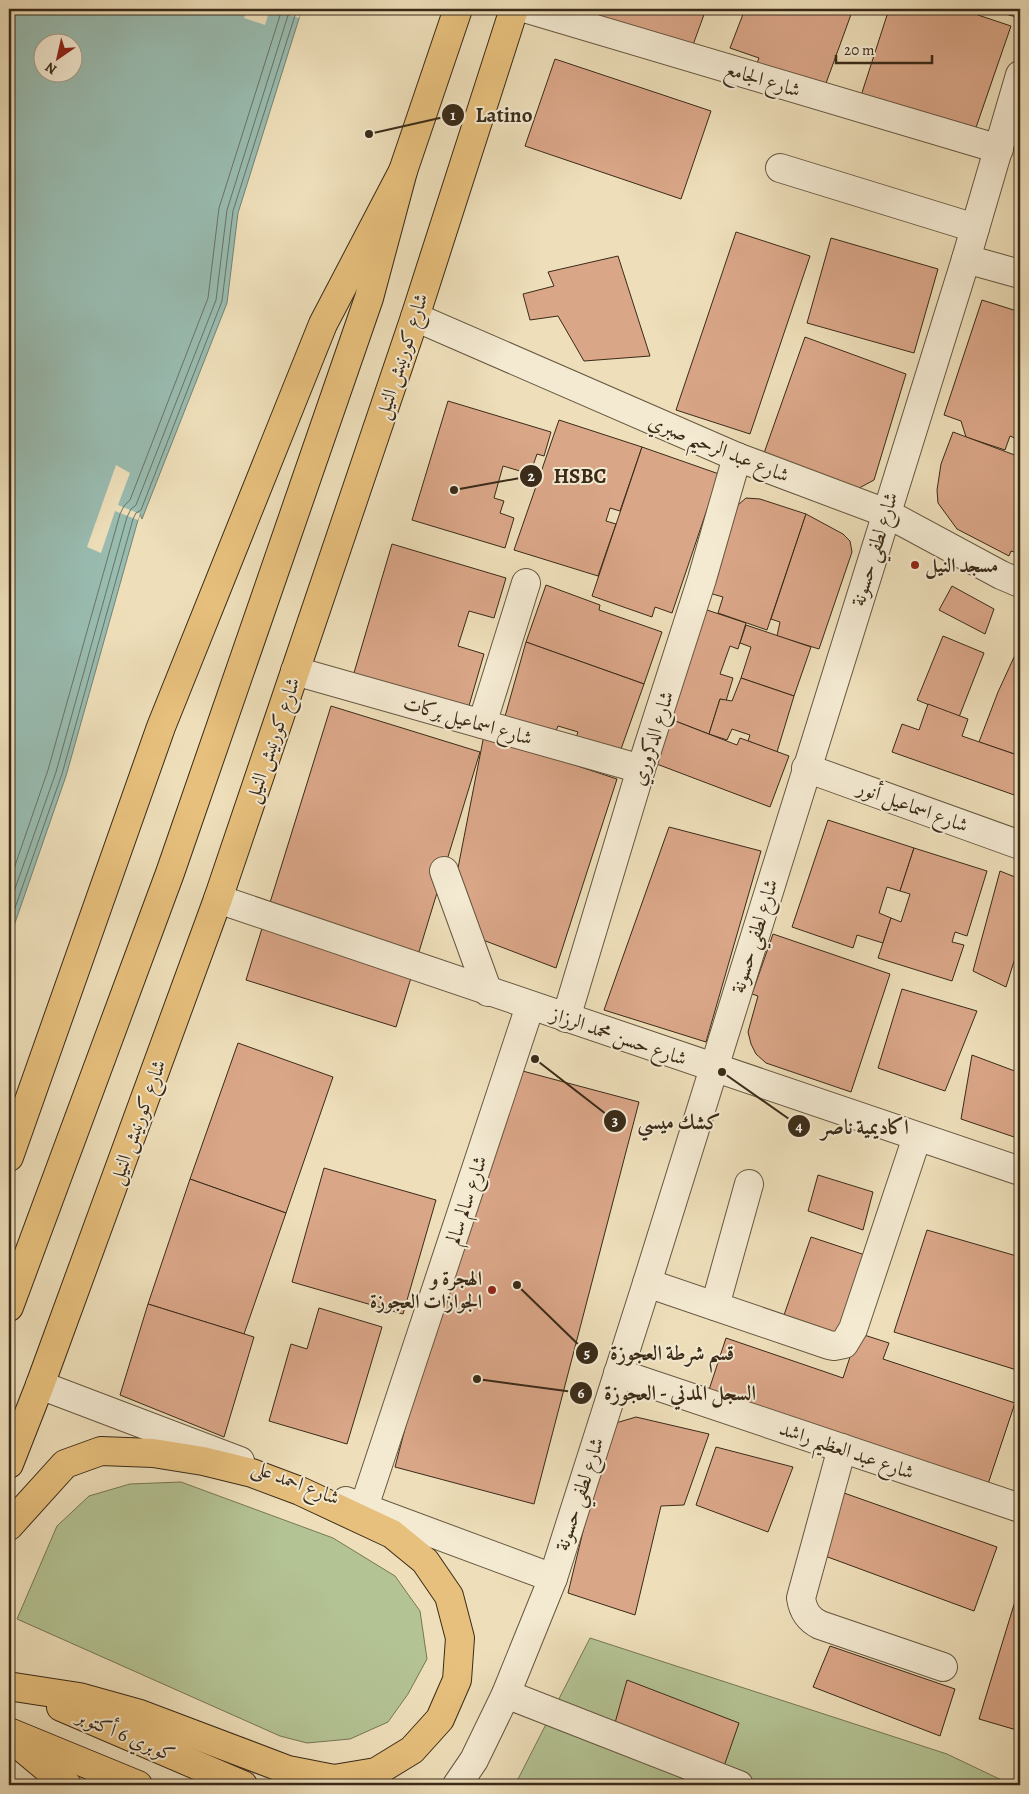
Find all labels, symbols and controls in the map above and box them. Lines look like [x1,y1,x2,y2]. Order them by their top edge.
north arrow [32,32,82,82]
scale bar [836,32,933,64]
text: 20 m [844,40,875,60]
street label: شارع الجامع [721,55,804,108]
text: N [41,58,61,79]
callout: Latino [441,97,543,133]
text: Latino [475,101,533,129]
text: 1 [450,105,456,125]
street label: شارع كورنيش النيل [368,290,438,424]
street label: شارع عبد الرحيم صبري [642,408,793,495]
callout: HSBC [519,458,617,494]
text: HSBC [553,462,607,490]
text: 2 [527,466,535,486]
street label: شارع لطفي حسونة [844,489,910,611]
place label: مسجد النيل [925,552,998,579]
marker: مسجد النيل [909,559,921,571]
street label: شارع كورنيش النيل [238,674,310,808]
street label: شارع الدكروري [625,687,684,790]
street label: شارع اسماعيل بركات [399,689,536,756]
street label: شارع اسماعيل أنور [850,772,972,843]
street label: شارع لطفي حسونة [724,876,790,998]
street label: شارع حسن محمد الرزاز [544,1000,690,1076]
street label: شارع كورنيش النيل [102,1056,176,1190]
callout: كشك ميسي [602,1103,731,1139]
text: كشك ميسي [637,1108,721,1142]
callout: اكاديمية ناصر [786,1108,919,1144]
text: 3 [612,1111,618,1131]
text: اكاديمية ناصر [818,1113,909,1141]
text: 4 [795,1116,803,1136]
street label: شارع سالم سالم [439,1152,497,1249]
place label: الهجرة و الجوازات العجوزة [370,1265,482,1315]
marker: الهجرة و الجوازات العجوزة [486,1284,498,1296]
callout: قسم شرطة العجوزة [575,1335,744,1371]
text: قسم شرطة العجوزة [610,1339,734,1373]
text: 5 [584,1343,590,1363]
callout: السجل المدني - العجوزة [569,1375,766,1411]
text: السجل المدني - العجوزة [604,1379,756,1411]
text: 6 [577,1383,585,1403]
street label: شارع عبد العظيم راشد [774,1415,918,1492]
street label: شارع لطفي حسونة [548,1434,616,1556]
street label: شارع احمد على [247,1453,344,1515]
street label: كوبري 6 أكتوبر [70,1701,180,1770]

